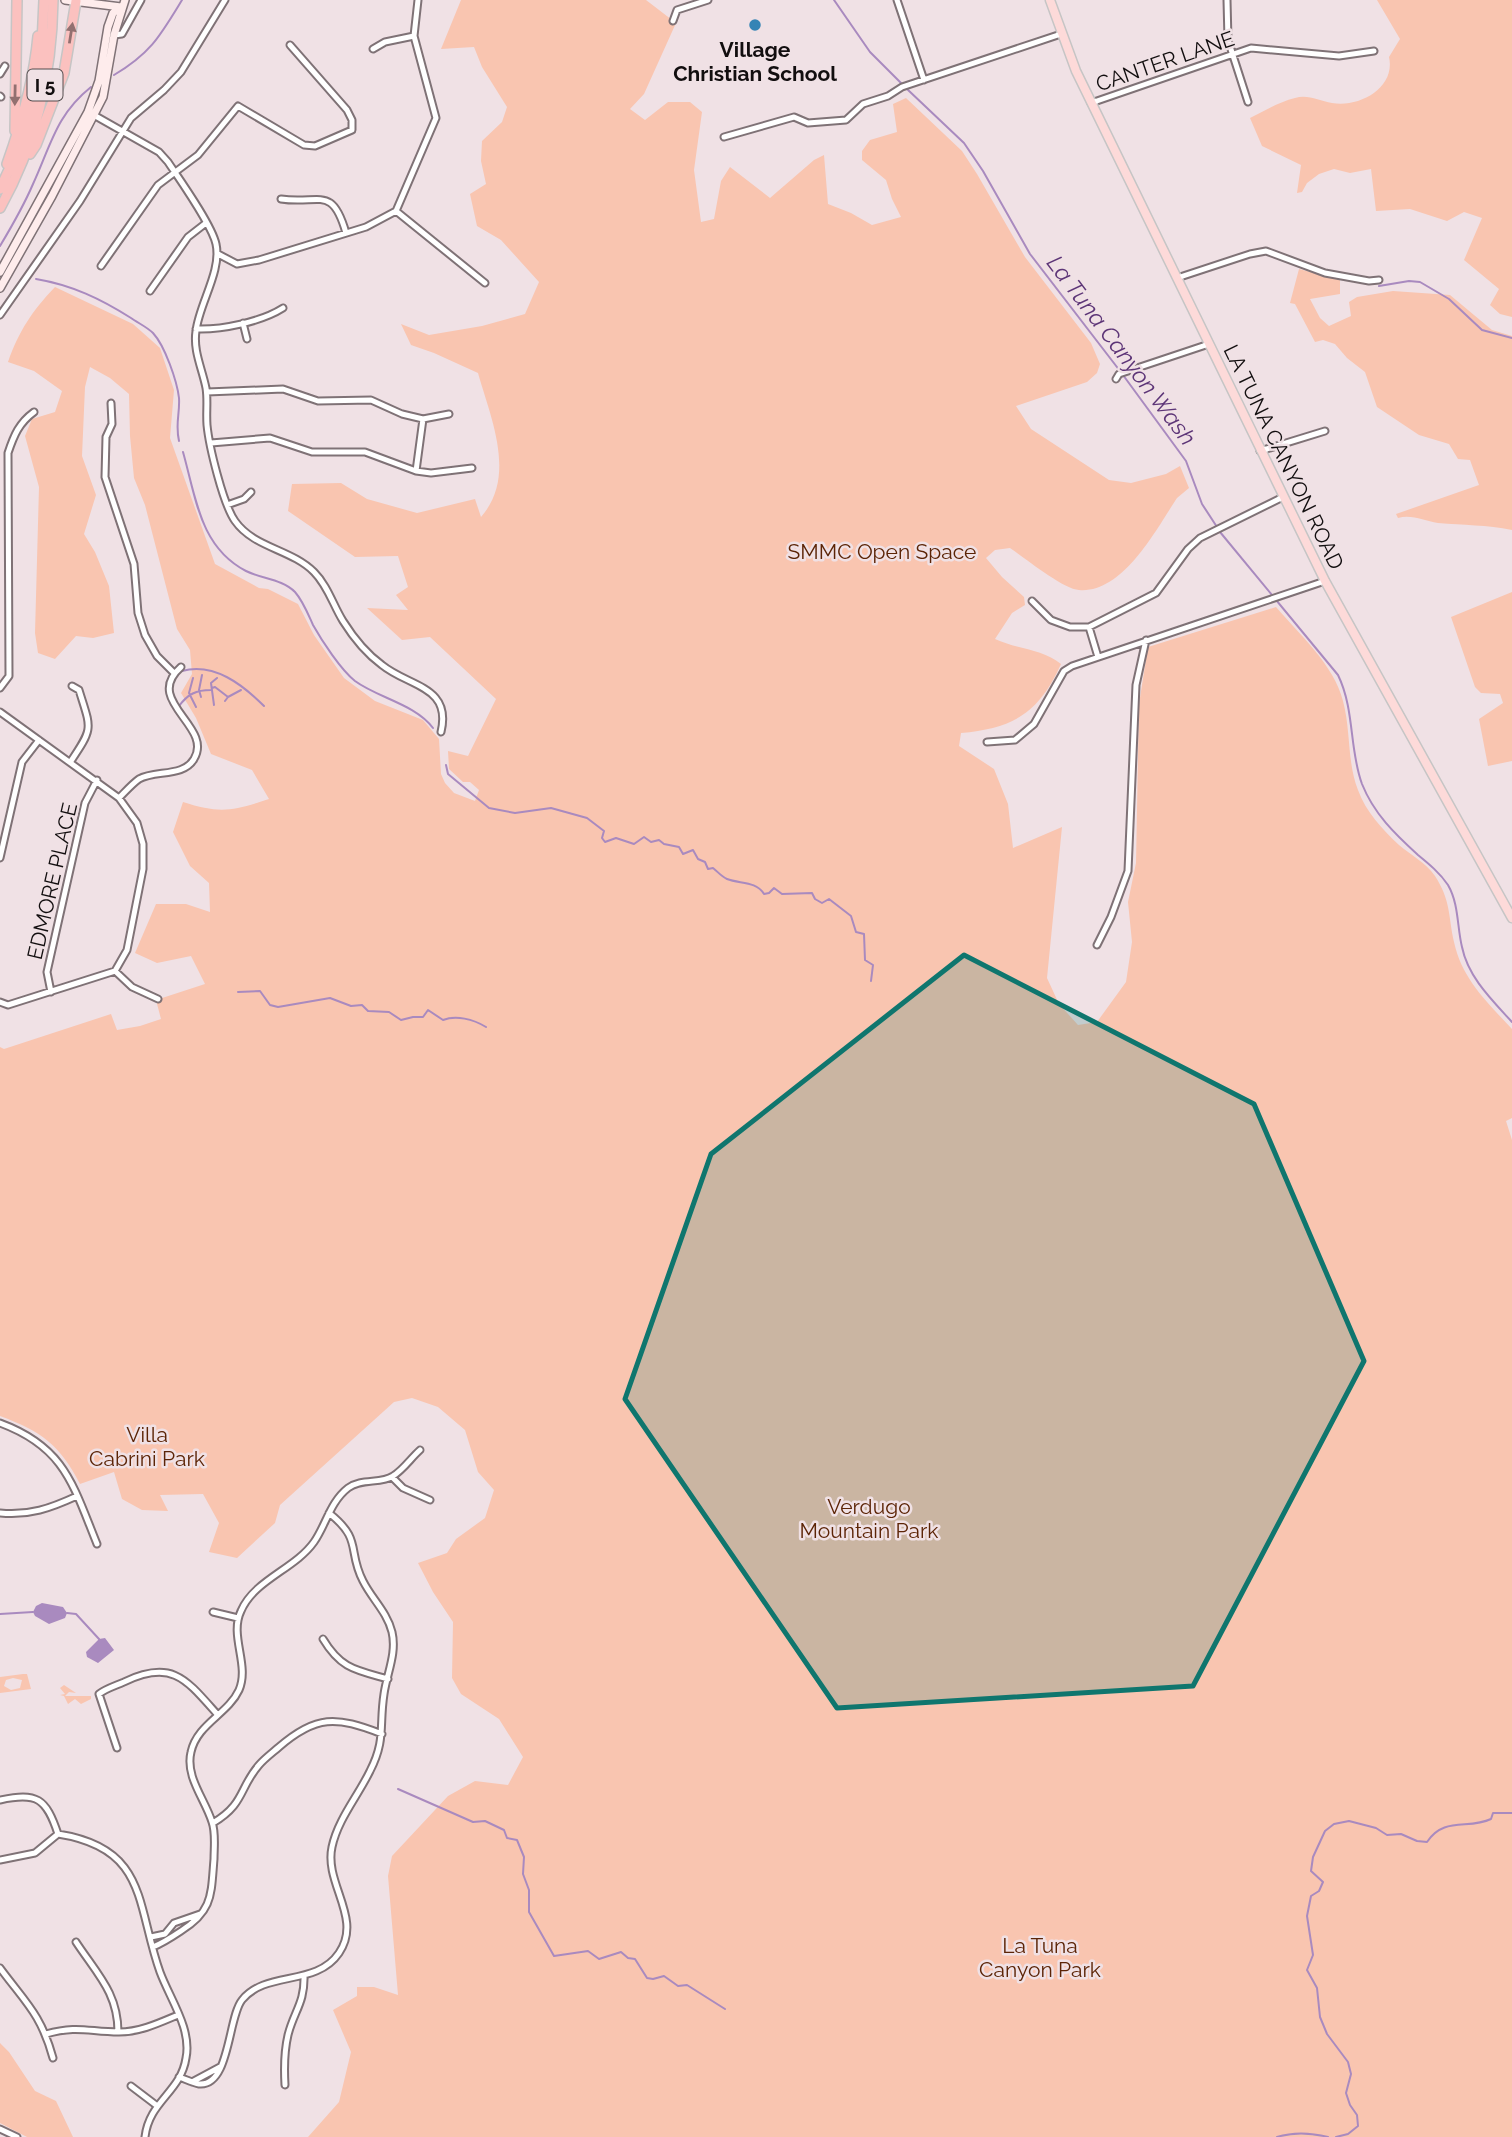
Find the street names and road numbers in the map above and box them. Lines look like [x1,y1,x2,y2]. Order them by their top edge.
street label: CANTER LANE [1093,26,1237,96]
road number: I 5 [28,69,62,100]
street label: LA TUNA CANYON ROAD [1219,340,1349,574]
street label: EDMORE PLACE [22,800,82,962]

